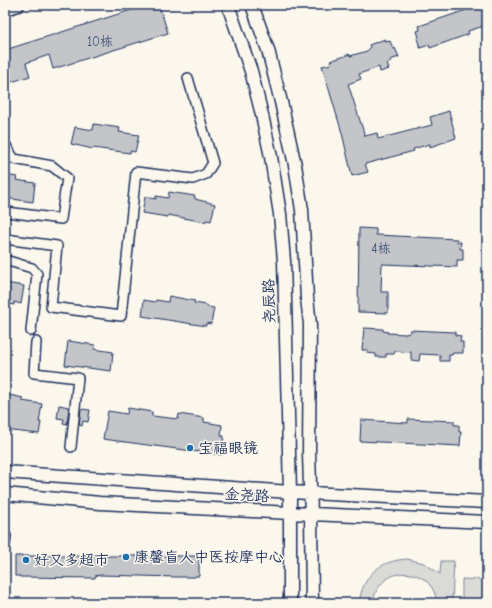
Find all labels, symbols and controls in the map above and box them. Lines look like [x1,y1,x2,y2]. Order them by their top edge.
house number: 10栋 [87,34,113,49]
house number: 4栋 [371,241,391,256]
street label: 尧辰路 [260,278,278,324]
place label: 宝福眼镜 [198,439,258,457]
marker: 宝福眼镜 [185,443,195,453]
street label: 金尧路 [224,485,270,505]
place label: 康馨盲人中医按摩中心 [134,548,284,566]
place label: 好又多超市 [34,551,109,569]
marker: 康馨盲人中医按摩中心 [121,552,131,562]
marker: 好又多超市 [21,555,31,565]

